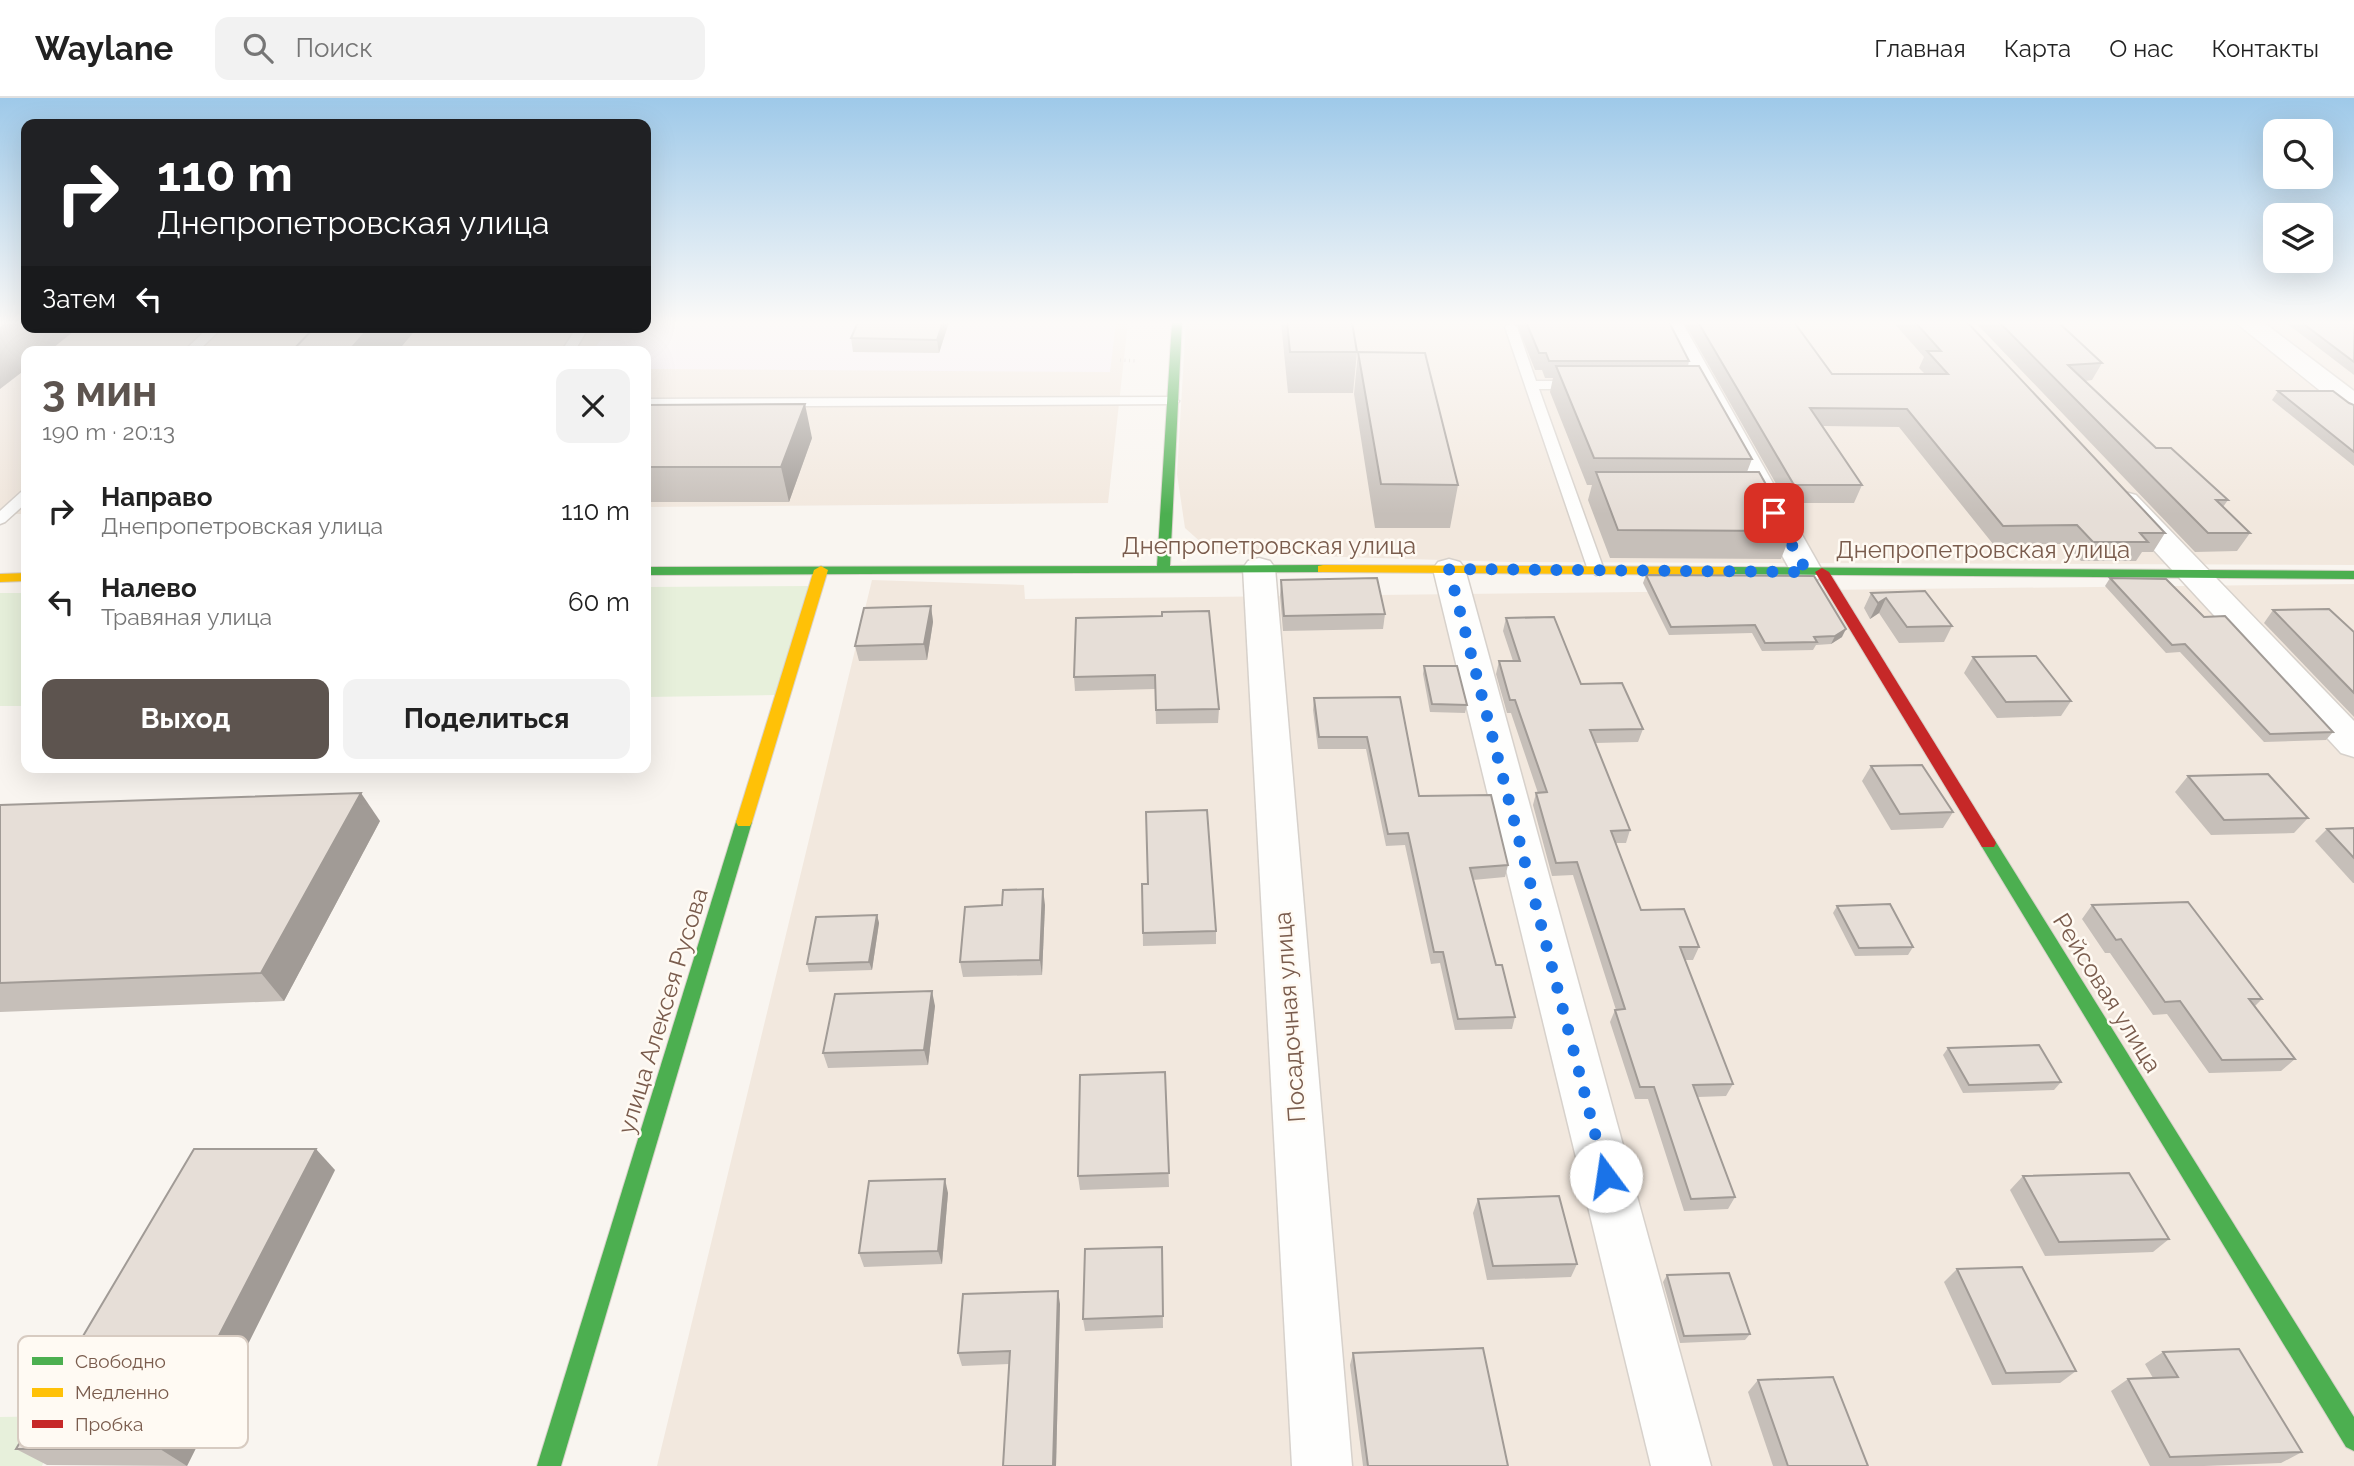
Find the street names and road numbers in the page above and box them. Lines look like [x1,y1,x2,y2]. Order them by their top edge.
street label: Днепропетровская улица [1122,531,1416,560]
street label: Днепропетровская улица [1836,535,2130,564]
street label: улица Алексея Русова [611,884,714,1137]
street label: Рейсовая улица [2047,908,2168,1078]
street label: Посадочная улица [1268,911,1311,1123]

